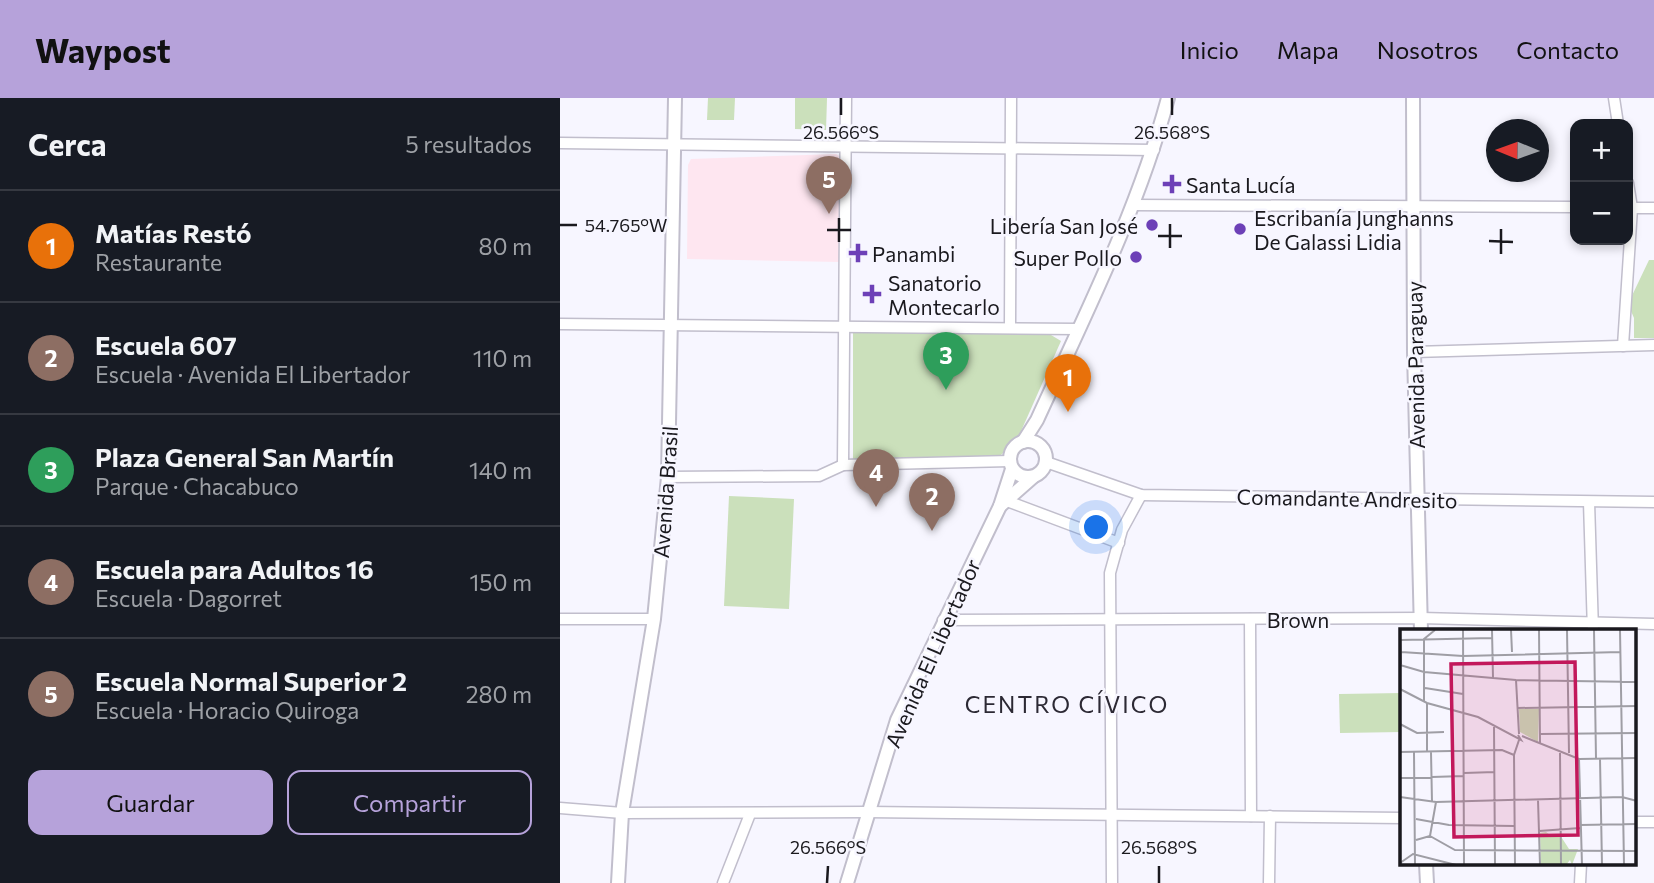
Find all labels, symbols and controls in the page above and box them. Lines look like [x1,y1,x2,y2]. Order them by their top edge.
text: Waypost [35,29,171,70]
text: Inicio [1180,35,1239,64]
text: Mapa [1277,35,1339,64]
text: Nosotros [1377,35,1478,64]
text: Contacto [1516,35,1619,64]
north arrow [1486,119,1549,182]
map controls [1570,119,1633,245]
button: + [1570,119,1633,182]
text: 26.566°S [803,121,879,143]
text: 26.568°S [1134,121,1210,143]
text: Cerca [28,125,107,162]
text: 5 resultados [406,130,532,158]
pin: 5 [806,156,852,214]
place label: Santa Lucía [1186,172,1295,197]
marker: Santa Lucía [1164,176,1180,192]
button: − [1570,182,1633,245]
place label: Escribanía Junghanns De Galassi Lidia [1254,205,1454,254]
place label: Libería San José [990,213,1138,238]
text: 54.765°W [585,214,667,236]
text: Matías Restó [95,217,252,248]
marker: Libería San José [1144,217,1160,233]
marker: Escribanía Junghanns De Galassi Lidia [1232,221,1248,237]
text: 1 [46,232,56,260]
text: 80 m [479,232,532,260]
place label: Panambi [872,241,955,266]
marker: Panambi [850,245,866,261]
place label: Super Pollo [1013,245,1122,270]
text: Restaurante [95,248,222,276]
marker: Super Pollo [1128,249,1144,265]
place label: Sanatorio Montecarlo [888,270,1000,319]
street label: Avenida Paraguay [1401,281,1429,449]
marker: Sanatorio Montecarlo [862,284,882,304]
text: Escuela 607 [95,329,237,360]
pin: 3 [923,332,969,390]
text: 2 [44,344,58,372]
text: 110 m [473,344,532,372]
pin: 1 [1045,354,1091,412]
text: Escuela · Avenida El Libertador [95,360,410,388]
street label: Avenida Brasil [648,425,682,559]
text: Plaza General San Martín [95,441,394,472]
pin: 4 [853,449,899,507]
text: 3 [44,456,58,484]
text: 140 m [469,456,532,484]
text: Parque · Chacabuco [95,472,299,500]
pin: 2 [909,473,955,531]
street label: Comandante Andresito [1236,484,1458,512]
your location [1079,510,1113,544]
text: Escuela para Adultos 16 [95,553,374,584]
street label: Avenida El Libertador [879,555,985,751]
text: 4 [44,568,58,596]
text: 150 m [469,568,532,596]
text: Escuela · Dagorret [95,584,282,612]
street label: Brown [1267,607,1329,632]
inset map [1400,629,1636,866]
text: Escuela Normal Superior 2 [95,665,407,696]
text: 5 [44,680,58,708]
text: 280 m [466,680,532,708]
district label: CENTRO CÍVICO [965,690,1169,718]
text: Escuela · Horacio Quiroga [95,696,359,724]
button: Guardar [28,770,273,835]
button: Compartir [287,770,532,835]
text: 26.566°S [790,836,866,858]
text: 26.568°S [1121,836,1197,858]

